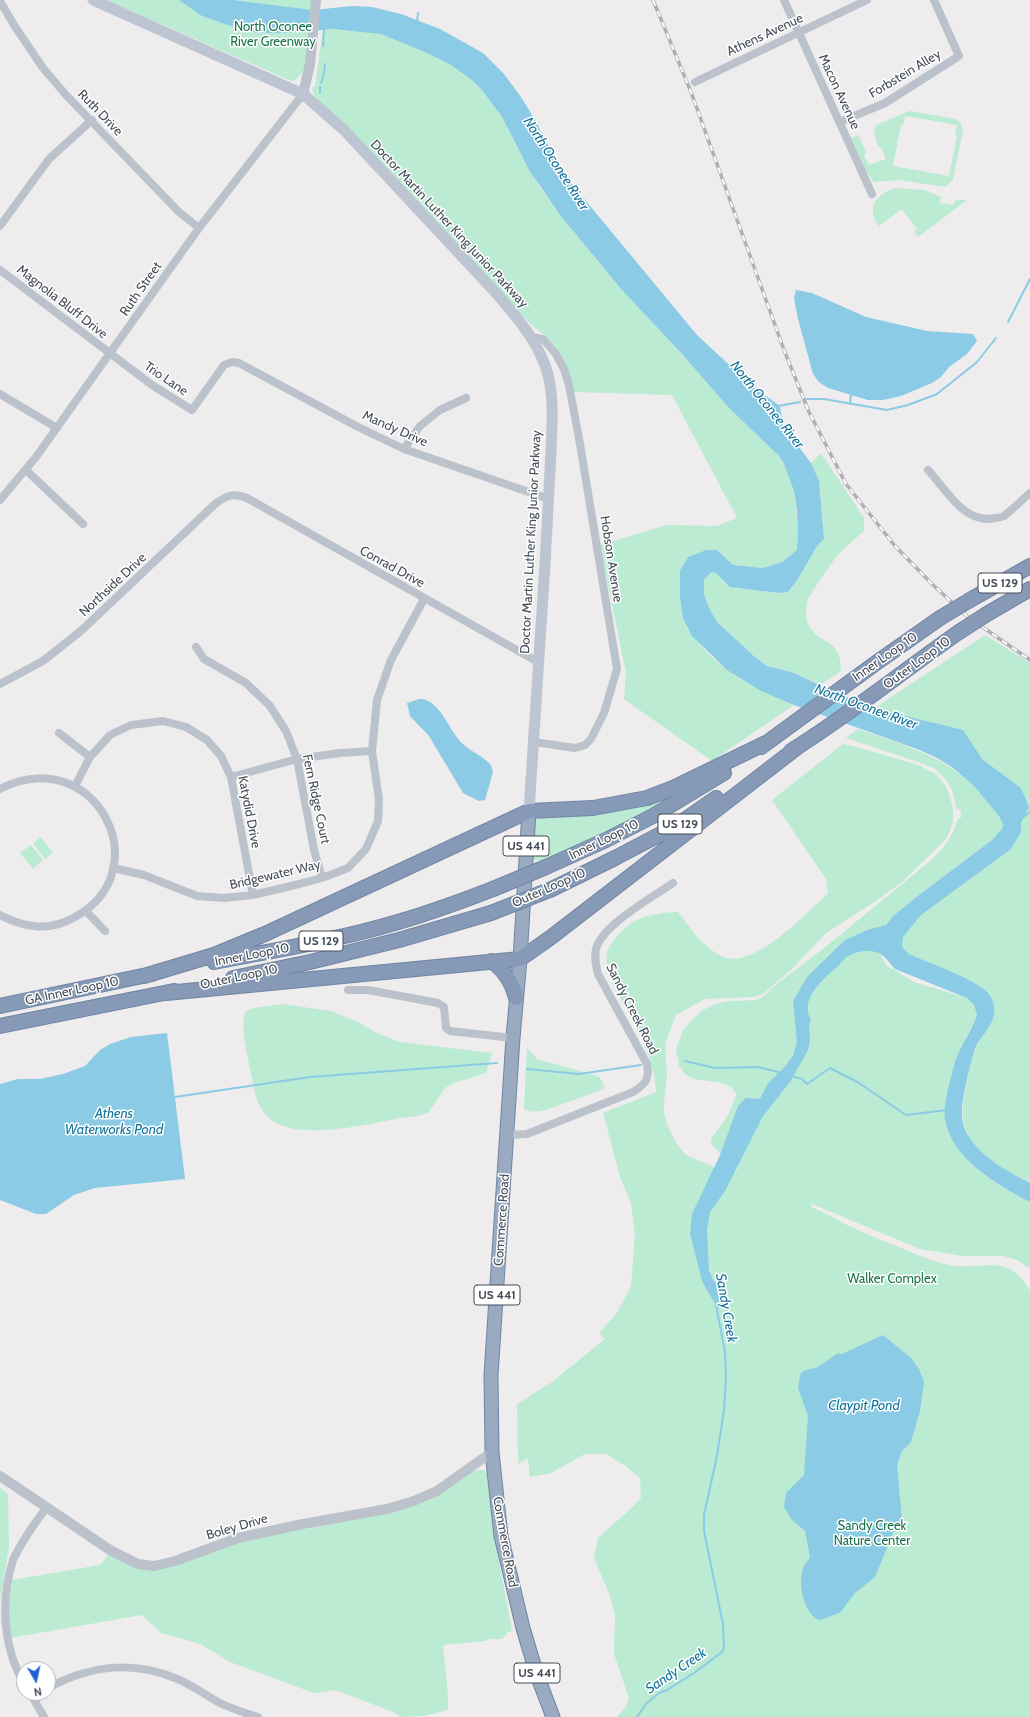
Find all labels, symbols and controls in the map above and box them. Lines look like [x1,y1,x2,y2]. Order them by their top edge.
street label: Athens Avenue [724,10,806,60]
park label: North Oconee River Greenway [230,19,316,50]
street label: Forbstein Alley [866,46,944,102]
street label: Macon Avenue [815,52,863,132]
street label: Ruth Drive [74,87,126,139]
water label: North Oconee River [520,114,592,214]
street label: Doctor Martin Luther King Junior Parkway [367,137,531,311]
street label: Ruth Street [117,259,165,319]
street label: Magnolia Bluff Drive [14,262,110,342]
water label: North Oconee River [726,358,808,452]
street label: Trio Lane [141,359,191,399]
street label: Mandy Drive [360,408,430,450]
street label: Doctor Martin Luther King Junior Parkway [517,430,545,654]
street label: Hobson Avenue [596,515,626,603]
street label: Conrad Drive [357,543,427,591]
street label: Northside Drive [76,550,150,620]
road number: US 129 [978,573,1022,593]
street label: Inner Loop 10 [850,629,920,685]
street label: Outer Loop 10 [880,633,954,693]
water label: North Oconee River [812,681,920,733]
street label: Fern Ridge Court [299,753,333,845]
street label: Katydid Drive [234,774,264,850]
road number: US 129 [658,814,702,834]
street label: Inner Loop 10 [567,816,641,864]
road number: US 441 [503,836,549,856]
street label: Bridgewater Way [228,857,322,893]
street label: Outer Loop 10 [510,865,588,911]
road number: US 129 [299,931,343,951]
street label: Inner Loop 10 [213,940,291,970]
street label: Outer Loop 10 [199,961,279,993]
street label: Sandy Creek Road [602,961,662,1057]
street label: GA Inner Loop 10 [24,973,120,1009]
water label: Athens Waterworks Pond [65,1106,163,1138]
street label: Commerce Road [491,1174,513,1266]
park label: Walker Complex [847,1271,937,1287]
water label: Sandy Creek [712,1272,740,1344]
road number: US 441 [474,1285,520,1305]
water label: Claypit Pond [828,1398,900,1414]
street label: Commerce Road [489,1495,521,1589]
street label: Boley Drive [204,1511,270,1543]
park label: Sandy Creek Nature Center [834,1518,910,1549]
water label: Sandy Creek [642,1645,710,1697]
north arrow [16,1661,56,1701]
road number: US 441 [514,1663,560,1683]
text: N [33,1684,43,1699]

